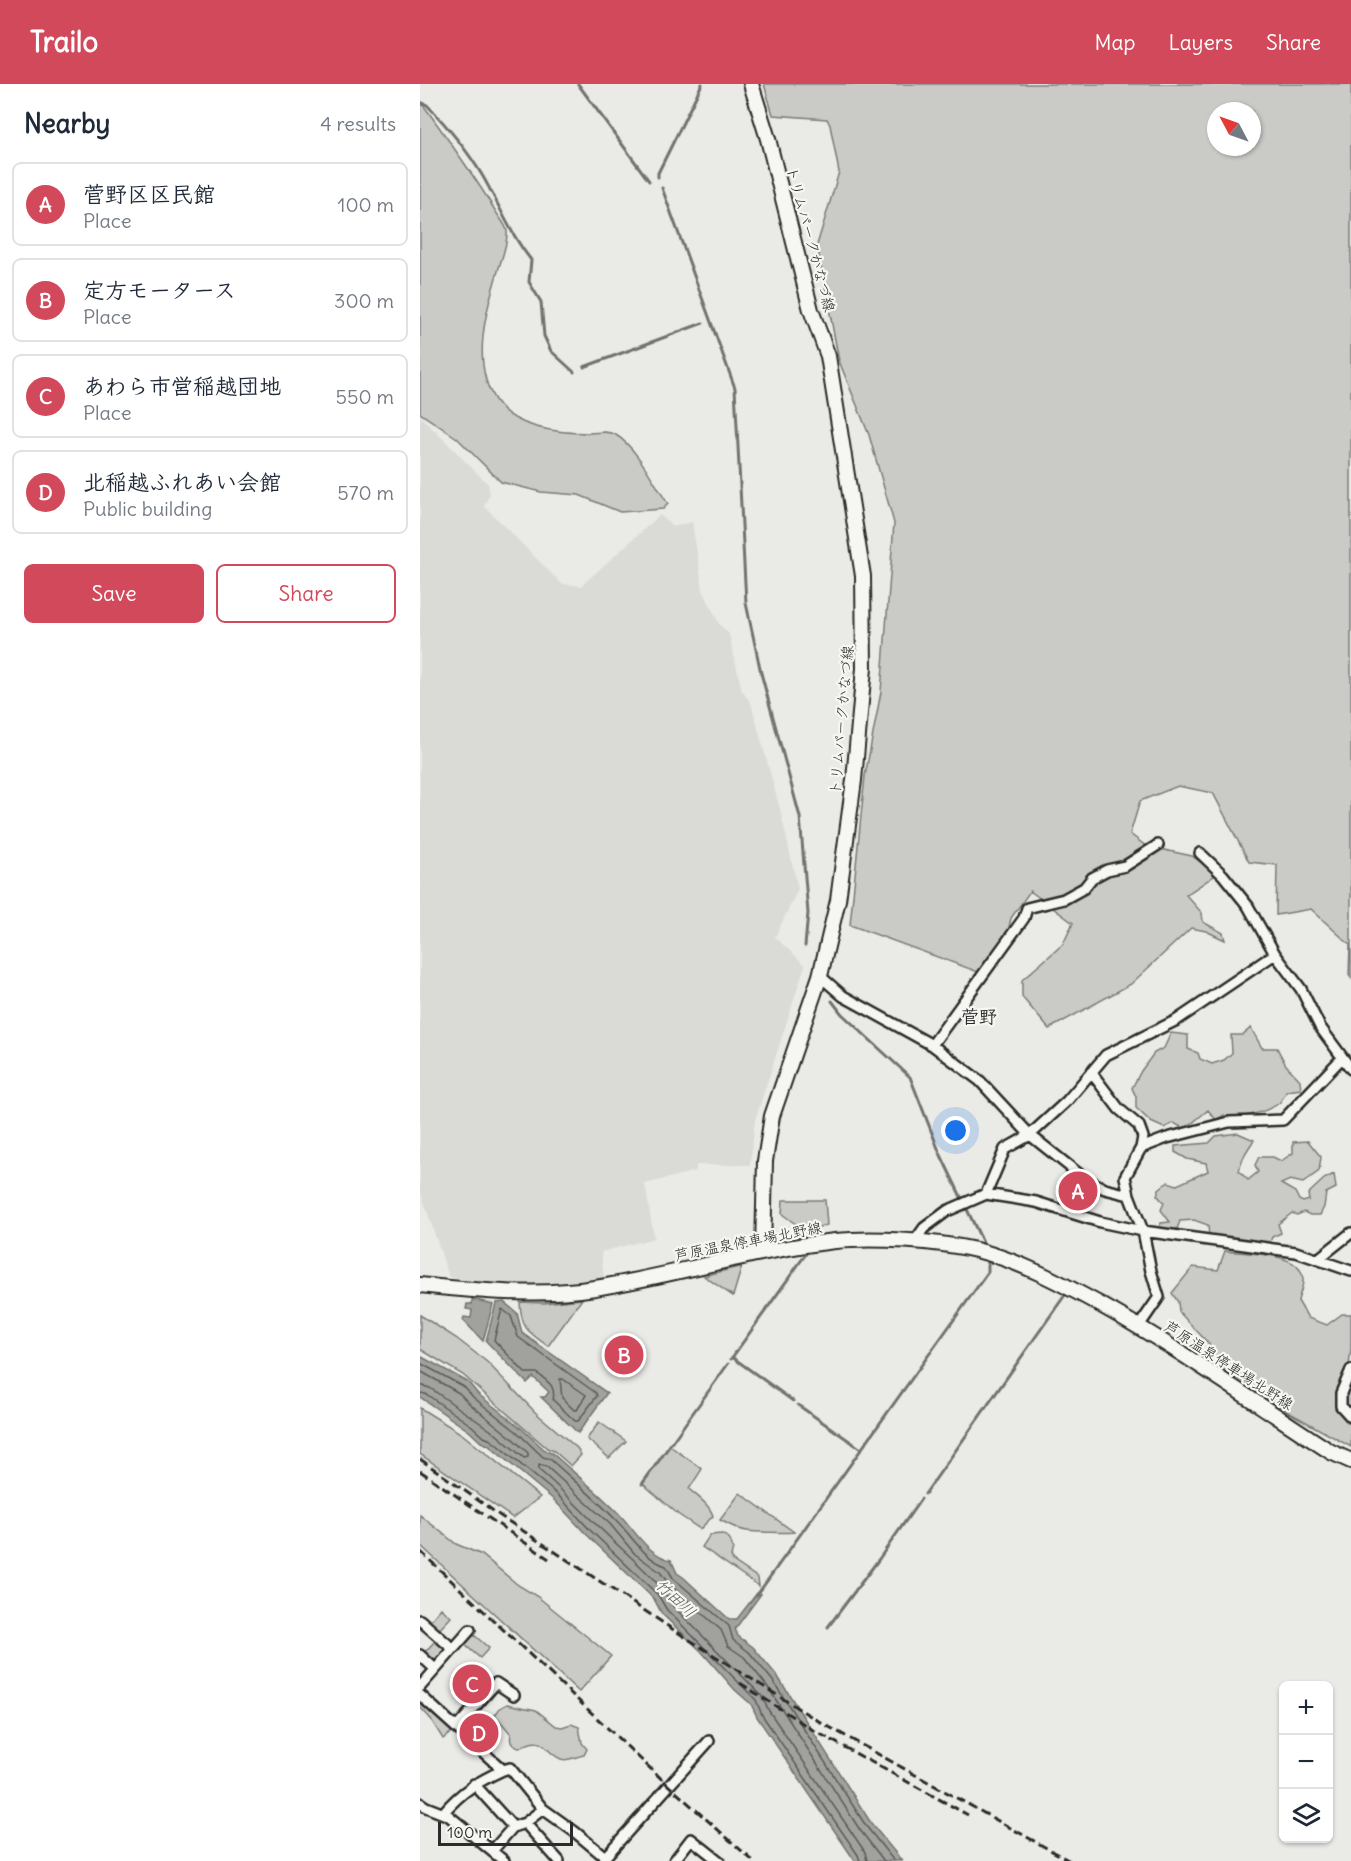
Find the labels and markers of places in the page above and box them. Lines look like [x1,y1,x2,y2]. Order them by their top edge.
pin: A [1058,1168,1098,1214]
pin: B [604,1332,644,1378]
pin: C [452,1662,492,1706]
pin: D [460,1710,498,1756]

